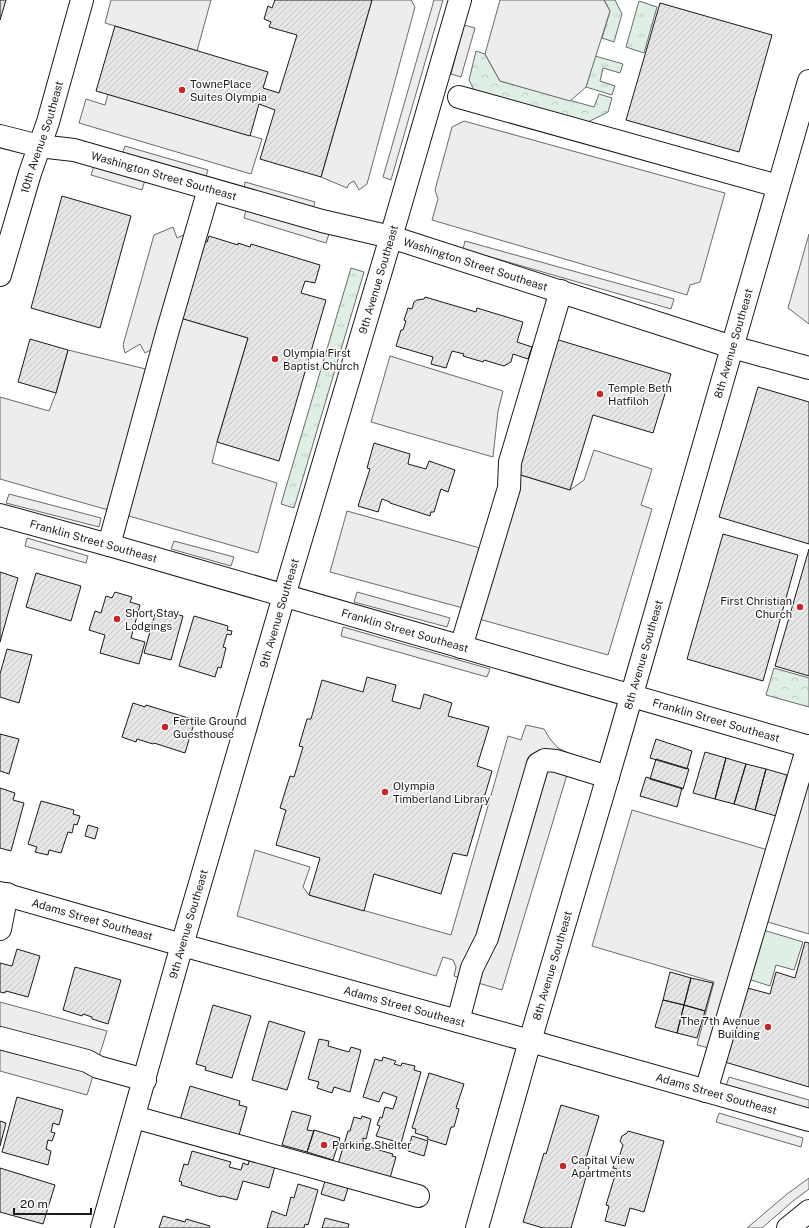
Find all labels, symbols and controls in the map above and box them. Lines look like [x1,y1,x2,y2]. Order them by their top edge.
place label: TownePlace Suites Olympia [190,78,267,103]
street label: 10th Avenue Southeast [18,80,65,195]
marker: TownePlace Suites Olympia [177,85,187,95]
street label: Washington Street Southeast [90,149,238,202]
street label: 9th Avenue Southeast [356,224,400,335]
street label: Washington Street Southeast [402,235,549,293]
street label: 8th Avenue Southeast [712,287,755,400]
place label: Olympia First Baptist Church [283,347,359,372]
marker: Olympia First Baptist Church [270,354,280,364]
place label: Temple Beth Hatfiloh [608,382,672,407]
marker: Temple Beth Hatfiloh [595,389,605,399]
street label: Franklin Street Southeast [28,517,159,565]
street label: 9th Avenue Southeast [257,557,301,669]
place label: First Christian Church [720,595,792,620]
street label: 8th Avenue Southeast [622,599,665,711]
marker: First Christian Church [795,602,805,612]
street label: Franklin Street Southeast [340,606,470,654]
place label: Short Stay Lodgings [125,607,179,632]
marker: Short Stay Lodgings [112,614,122,624]
street label: Franklin Street Southeast [651,696,781,744]
place label: Fertile Ground Guesthouse [173,715,247,740]
marker: Fertile Ground Guesthouse [160,722,170,732]
place label: Olympia Timberland Library [393,780,490,805]
marker: Olympia Timberland Library [380,787,390,797]
street label: 9th Avenue Southeast [167,868,210,980]
street label: Adams Street Southeast [30,896,154,942]
street label: 8th Avenue Southeast [530,909,574,1022]
street label: Adams Street Southeast [342,984,466,1029]
place label: The 7th Avenue Building [681,1015,760,1040]
marker: The 7th Avenue Building [763,1022,773,1032]
street label: Adams Street Southeast [654,1071,778,1117]
place label: Parking Shelter [332,1139,412,1151]
marker: Parking Shelter [319,1140,329,1150]
place label: Capital View Apartments [571,1154,635,1179]
marker: Capital View Apartments [558,1161,568,1171]
scale bar [14,1190,91,1216]
text: 20 m [20,1197,48,1211]

